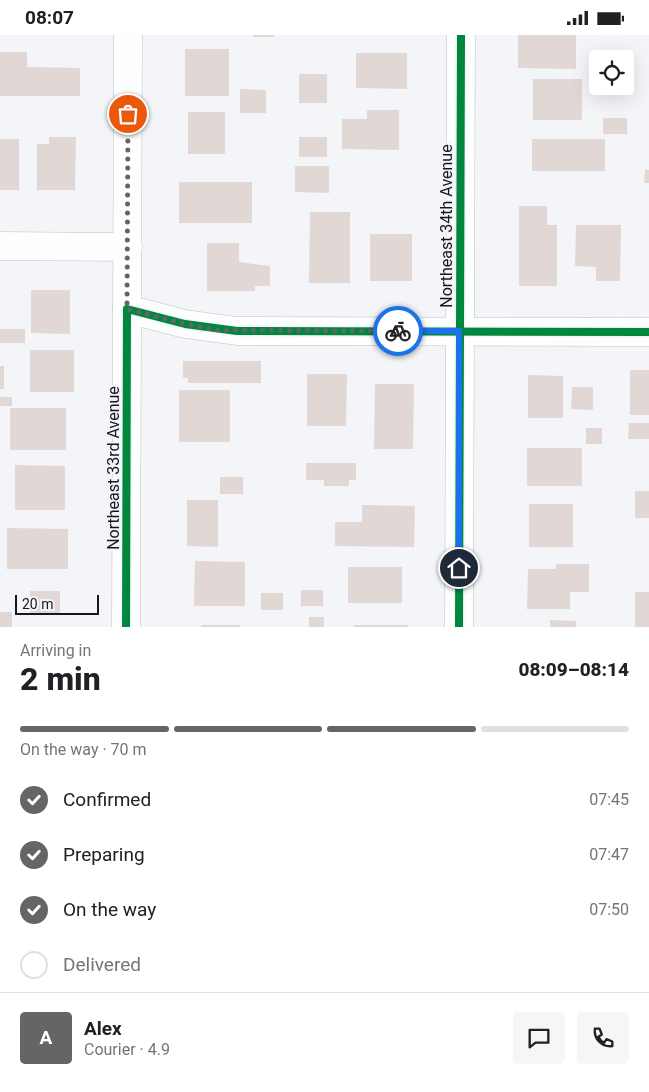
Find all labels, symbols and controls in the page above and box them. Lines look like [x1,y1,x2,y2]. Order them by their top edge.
text: 08:07 [25,6,74,29]
map controls [589,50,634,95]
button: locate [589,50,634,95]
pin [107,93,149,135]
icon: bag [114,100,142,128]
street label: Northeast 34th Avenue [437,144,456,308]
courier [373,306,423,356]
icon: bike [384,317,412,345]
street label: Northeast 33rd Avenue [104,386,123,550]
pin [438,547,480,589]
icon: home [445,554,473,582]
scale bar [15,592,99,615]
text: 20 m [22,596,54,612]
text: Arriving in [20,641,91,660]
text: 08:09–08:14 [518,658,629,681]
text: 2 min [20,660,101,698]
text: On the way · 70 m [20,740,147,759]
icon: check [20,786,48,814]
text: Confirmed [63,788,151,811]
text: 07:45 [589,790,629,809]
icon: check [20,841,48,869]
text: Preparing [63,843,145,866]
text: 07:47 [589,845,629,864]
icon: check [20,896,48,924]
text: On the way [63,898,156,921]
text: 07:50 [589,900,629,919]
text: Delivered [63,953,141,976]
button: chat [513,1012,565,1064]
button: phone [577,1012,629,1064]
text: Alex [84,1017,122,1040]
text: A [40,1026,52,1049]
text: Courier · 4.9 [84,1040,170,1059]

